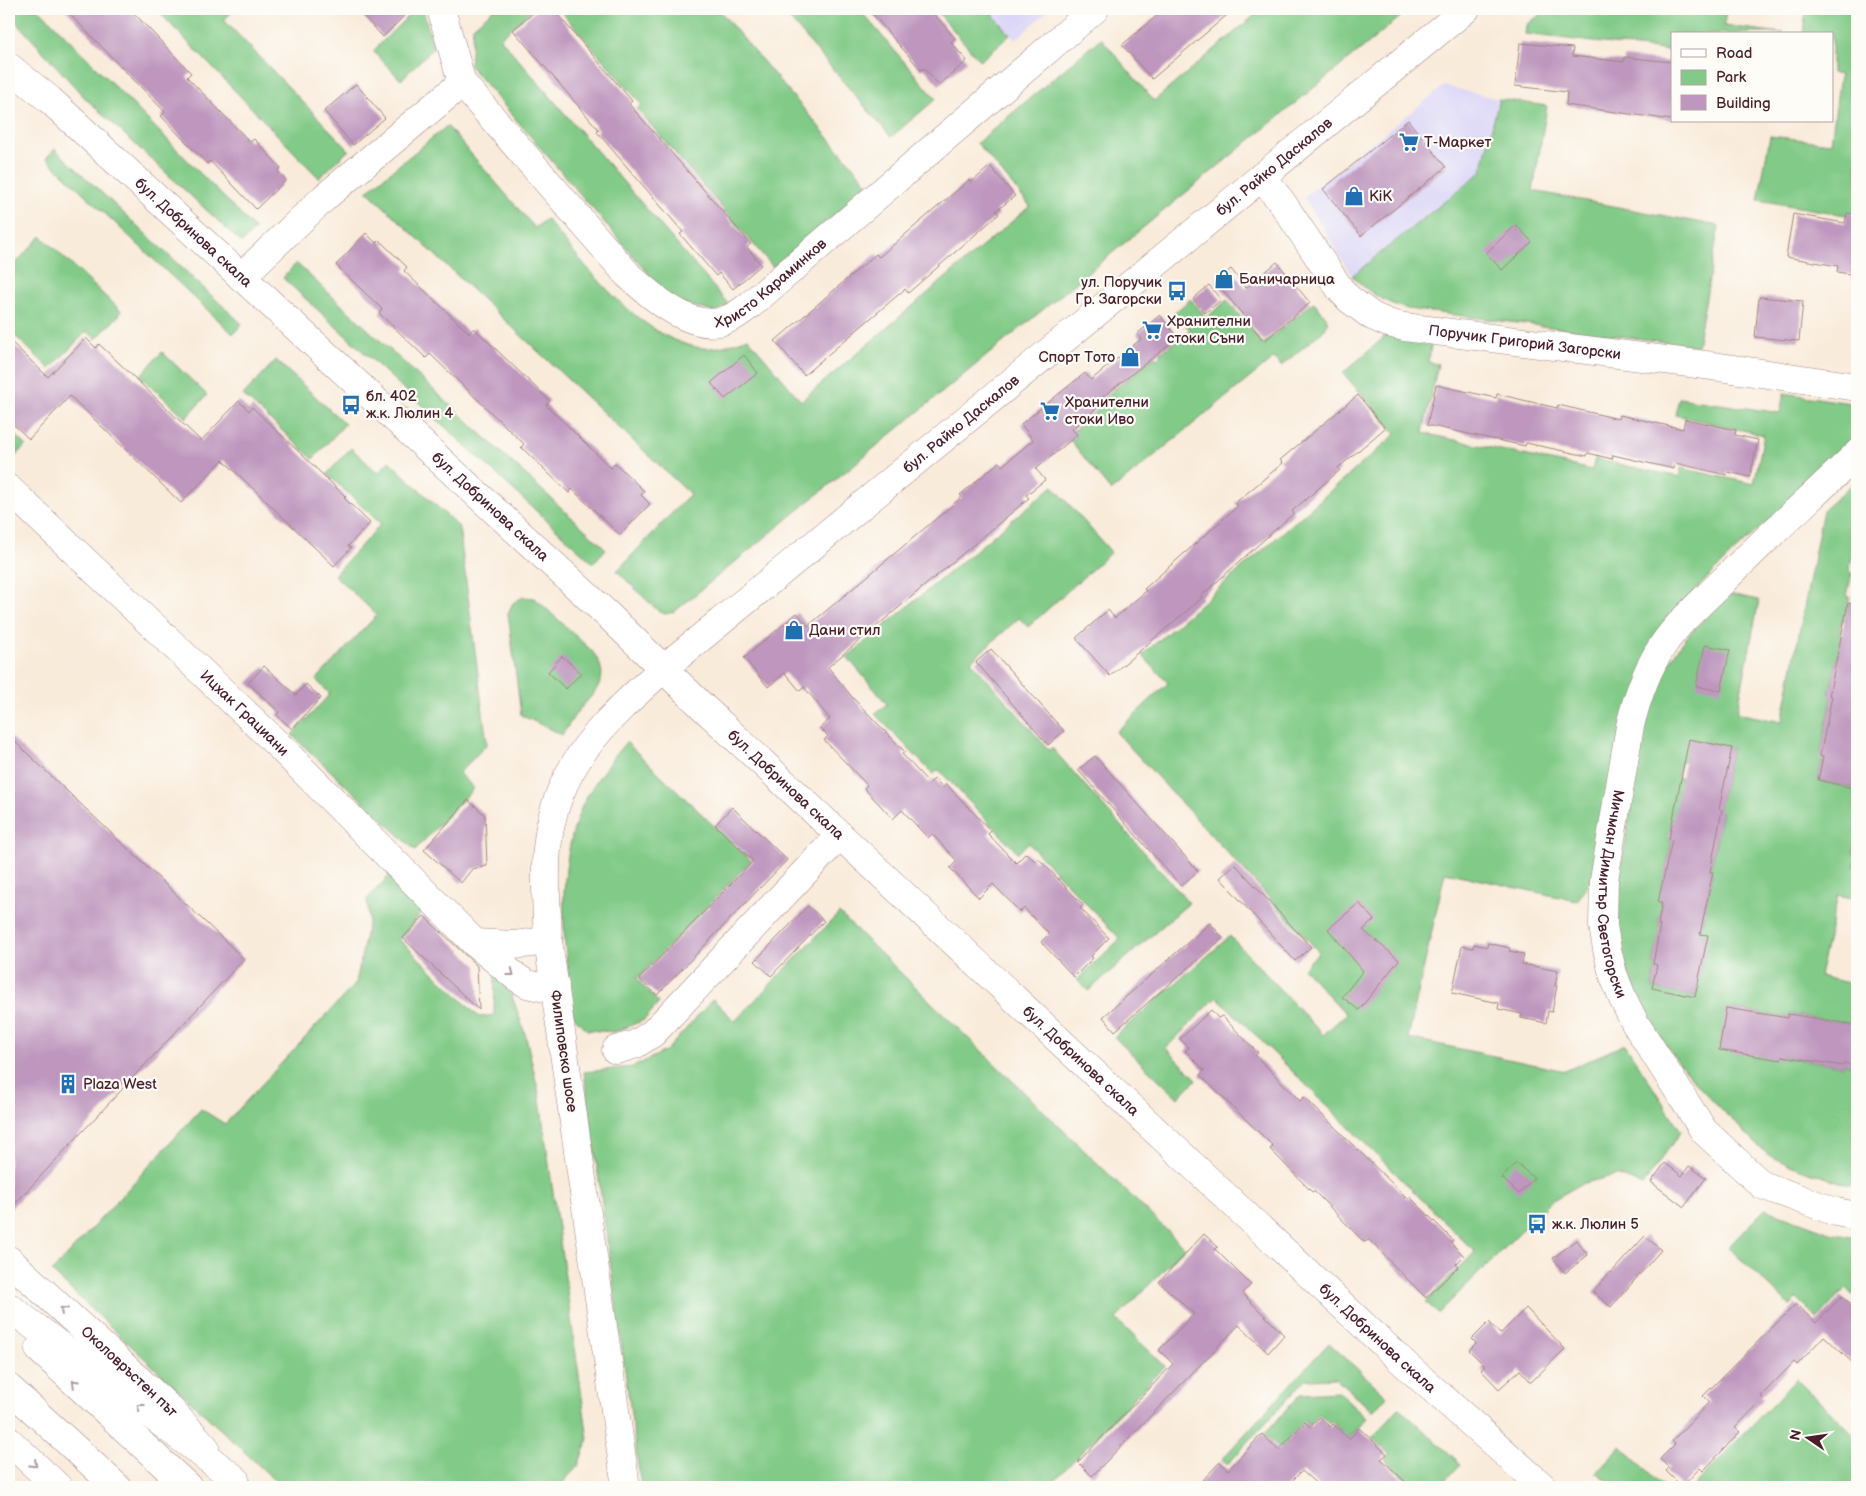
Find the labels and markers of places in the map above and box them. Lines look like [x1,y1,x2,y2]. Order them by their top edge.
supermarket icon: Т-Маркет [1398,131,1420,153]
place label: Т-Маркет [1424,133,1491,152]
shop icon: KiK [1343,185,1365,207]
place label: KiK [1369,187,1392,206]
shop icon: Баничарница [1213,268,1235,290]
place label: Баничарница [1239,270,1335,289]
place label: ул. Поручик Гр. Загорски [1075,273,1162,309]
bus stop icon: ул. Поручик Гр. Загорски [1166,280,1188,302]
place label: Хранителни стоки Съни [1167,312,1251,348]
supermarket icon: Хранителни стоки Съни [1141,319,1163,341]
shop icon: Спорт Тото [1119,346,1141,368]
place label: Спорт Тото [1038,348,1115,367]
place label: бл. 402 ж.к. Люлин 4 [366,387,453,423]
place label: Хранителни стоки Иво [1065,393,1149,429]
bus stop icon: бл. 402 ж.к. Люлин 4 [340,394,362,416]
supermarket icon: Хранителни стоки Иво [1039,400,1061,422]
shop icon: Дани стил [783,619,805,641]
place label: Дани стил [809,621,881,640]
building icon: Plaza West [57,1073,79,1095]
place label: Plaza West [83,1075,157,1094]
bus stop icon: ж.к. Люлин 5 [1526,1213,1548,1235]
place label: ж.к. Люлин 5 [1552,1215,1639,1234]

